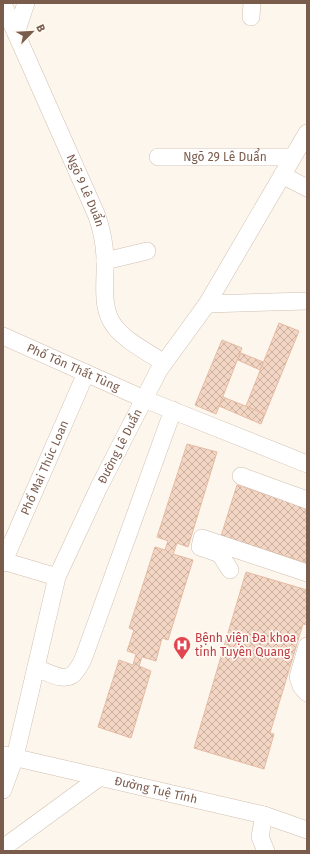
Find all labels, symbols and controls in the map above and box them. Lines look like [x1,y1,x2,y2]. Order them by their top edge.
north arrow [12,12,52,52]
text: B [33,22,48,34]
street label: Ngõ 29 Lê Duẩn [183,148,267,164]
street label: Ngõ 9 Lê Duẩn [64,152,107,228]
street label: Phố Tôn Thất Tùng [25,341,123,395]
street label: Đường Lê Duẩn [95,407,145,486]
street label: Phố Mai Thúc Loan [18,418,71,517]
place label: Bệnh viện Đa khoa tỉnh Tuyên Quang [195,631,296,659]
hospital icon: Bệnh viện Đa khoa tỉnh Tuyên Quang [172,635,192,660]
street label: Đường Tuệ Tĩnh [113,774,199,806]

